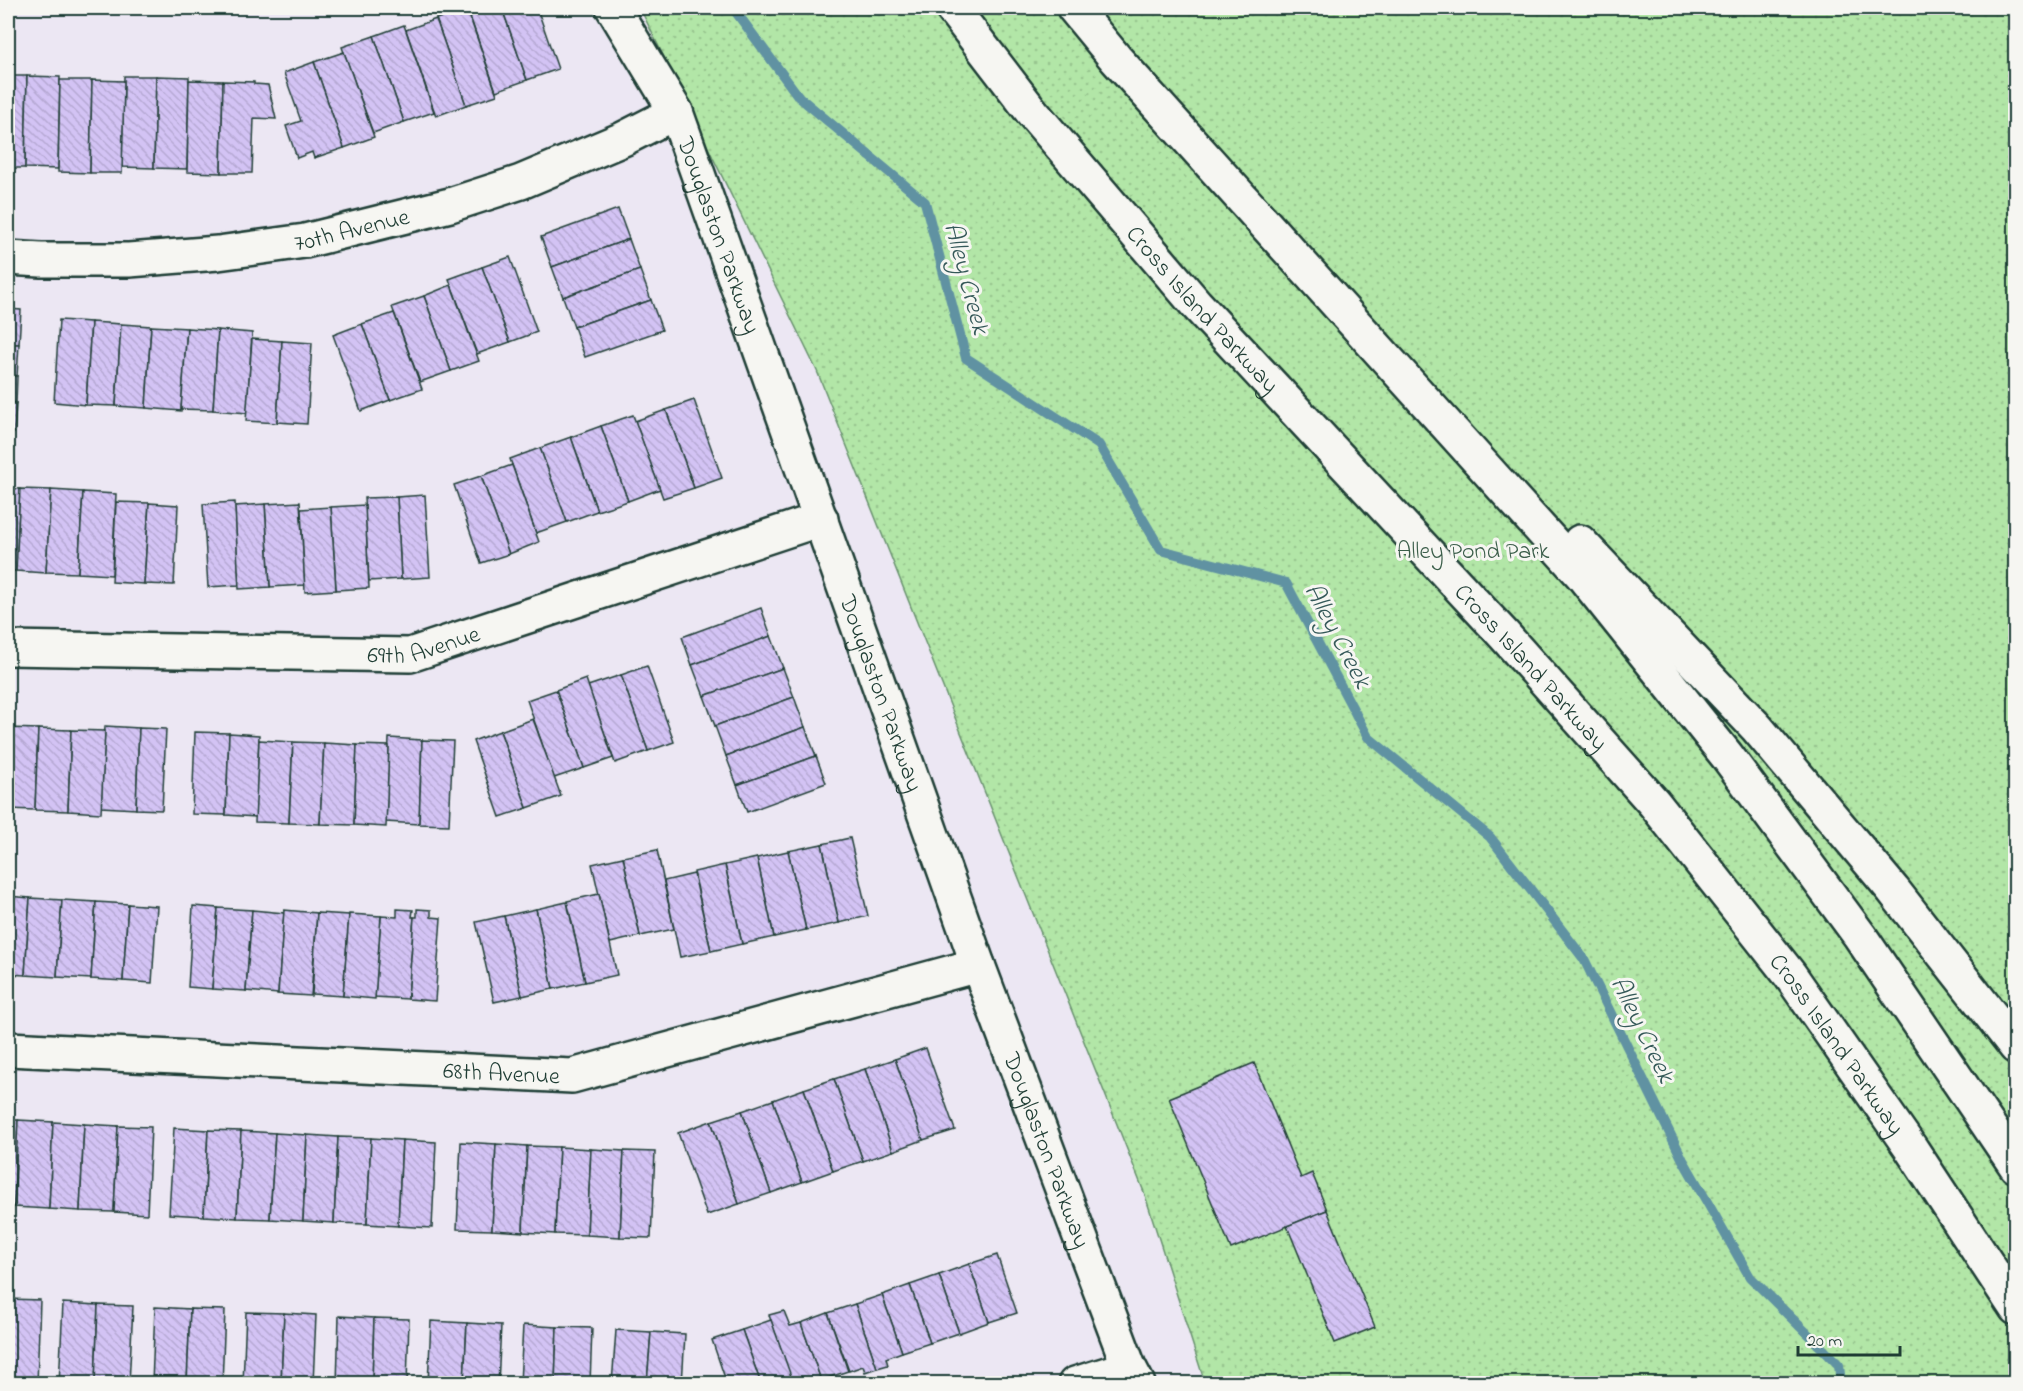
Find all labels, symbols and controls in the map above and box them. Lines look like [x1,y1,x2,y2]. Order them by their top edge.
street label: Douglaston Parkway [666,132,768,339]
street label: 70th Avenue [292,201,414,262]
water label: Alley Creek [932,219,999,340]
street label: Cross Island Parkway [1116,219,1286,403]
park label: Alley Pond Park [1397,535,1550,571]
water label: Alley Creek [1293,577,1381,697]
street label: Cross Island Parkway [1445,577,1615,761]
street label: Douglaston Parkway [828,590,930,798]
street label: 69th Avenue [367,618,485,675]
street label: Cross Island Parkway [1759,947,1912,1144]
water label: Alley Creek [1599,971,1684,1091]
street label: Douglaston Parkway [992,1047,1098,1254]
street label: 68th Avenue [442,1055,561,1095]
scale bar [1798,1319,1900,1357]
text: 20 m [1807,1329,1842,1355]

